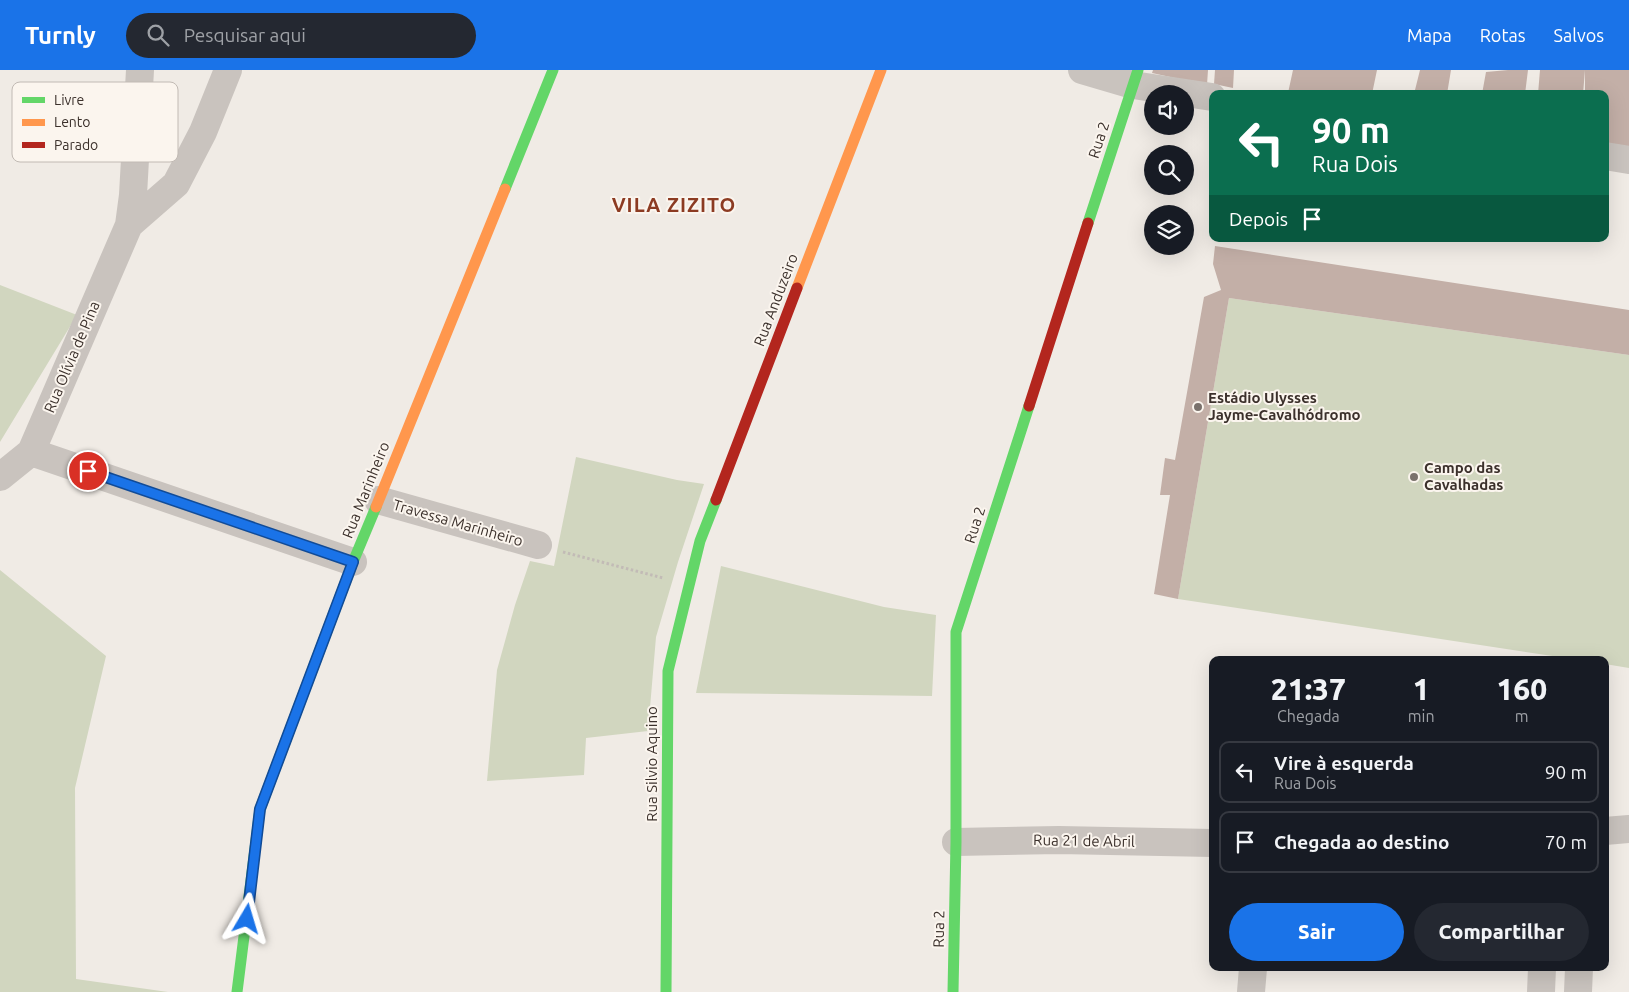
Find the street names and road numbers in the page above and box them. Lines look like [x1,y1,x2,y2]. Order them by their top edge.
street label: Rua 2 [1085,119,1112,160]
street label: Rua Anduzeiro [750,251,801,349]
street label: Rua Olívia de Pina [40,298,103,415]
street label: Rua Marinheiro [338,439,393,541]
street label: Travessa Marinheiro [391,496,525,549]
street label: Rua 2 [961,504,988,545]
street label: Rua Silvio Aquino [643,706,660,822]
street label: Rua 21 de Abril [1033,831,1135,850]
street label: Rua 2 [930,910,947,948]

